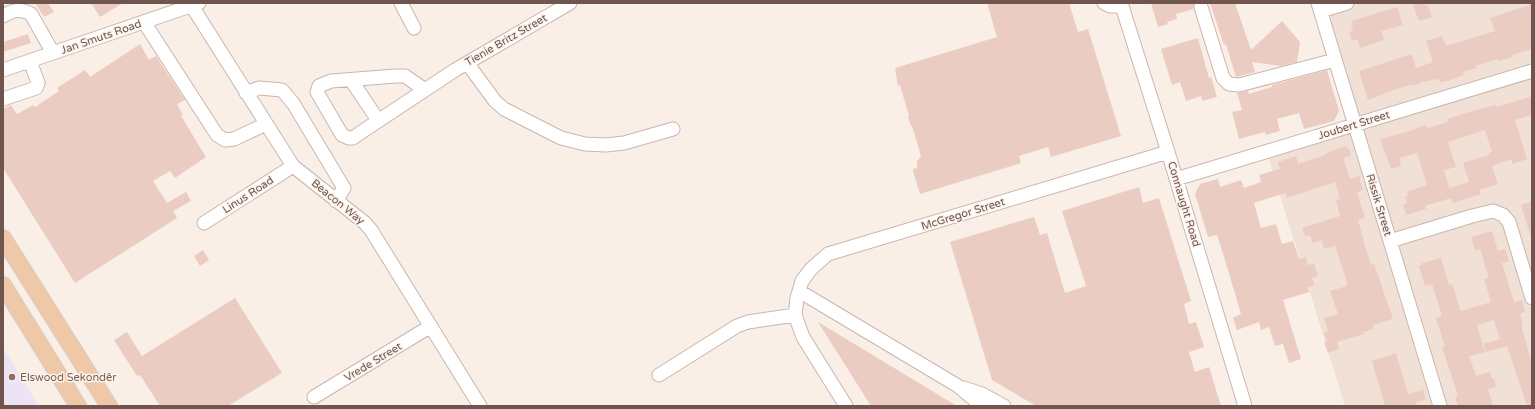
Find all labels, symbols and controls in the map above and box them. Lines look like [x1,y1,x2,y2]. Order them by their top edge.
street label: Tienie Britz Street [463,11,549,69]
street label: Jan Smuts Road [59,17,143,57]
street label: Joubert Street [1317,108,1391,142]
street label: Connaught Road [1165,160,1203,248]
street label: Rissik Street [1363,172,1395,238]
street label: Linus Road [220,174,276,216]
street label: Beacon Way [309,177,367,227]
street label: McGregor Street [920,195,1006,233]
street label: Vrede Street [342,340,404,384]
place label: Elswood Sekondêr [20,371,117,384]
marker: Elswood Sekondêr [7,372,17,382]

